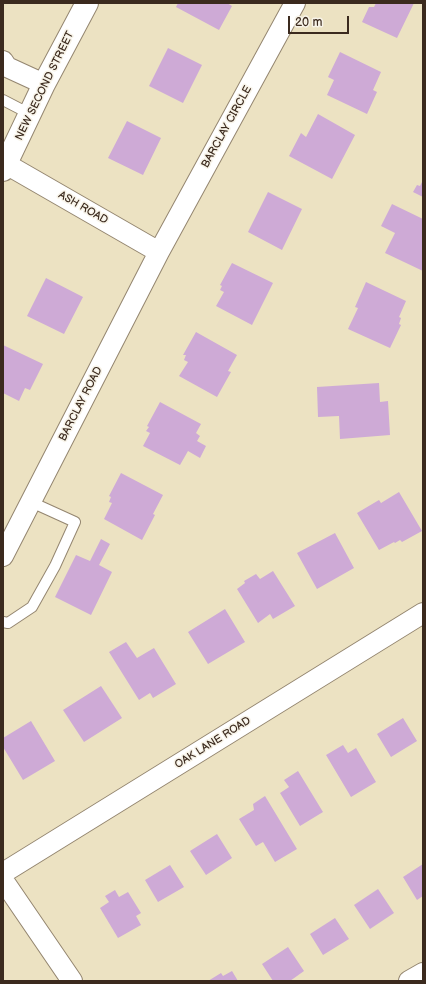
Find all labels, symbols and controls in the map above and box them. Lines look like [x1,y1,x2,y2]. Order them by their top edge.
scale bar [290,8,351,34]
text: 20 m [295,15,322,30]
street label: NEW SECOND STREET [13,29,77,143]
street label: BARCLAY CIRCLE [199,84,255,170]
street label: ASH ROAD [56,189,110,227]
street label: BARCLAY ROAD [57,365,105,443]
street label: OAK LANE ROAD [173,714,253,772]

